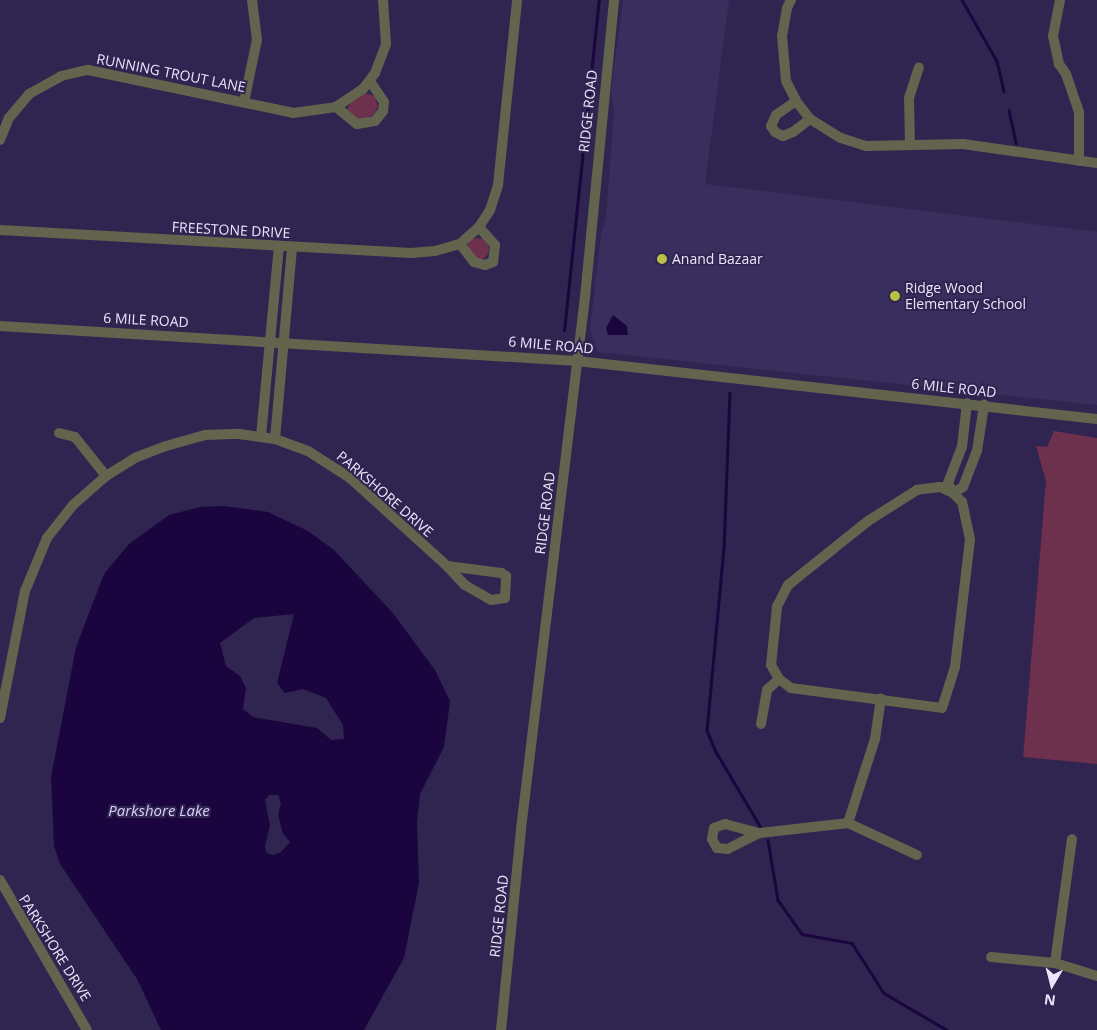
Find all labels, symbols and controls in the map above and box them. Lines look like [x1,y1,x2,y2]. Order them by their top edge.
street label: RUNNING TROUT LANE [95,50,247,96]
street label: RIDGE ROAD [575,69,601,153]
street label: FREESTONE DRIVE [171,219,291,241]
place label: Anand Bazaar [672,251,763,267]
marker: Anand Bazaar [656,253,668,265]
place label: Ridge Wood Elementary School [905,280,1026,312]
marker: Ridge Wood Elementary School [889,290,901,302]
street label: 6 MILE ROAD [103,309,189,331]
street label: 6 MILE ROAD [508,333,594,357]
street label: 6 MILE ROAD [911,375,997,401]
street label: PARKSHORE DRIVE [333,448,437,540]
street label: RIDGE ROAD [532,471,558,555]
water label: Parkshore Lake [108,802,210,820]
street label: RIDGE ROAD [486,874,512,958]
street label: PARKSHORE DRIVE [15,892,95,1004]
north arrow [1027,960,1077,1010]
text: N [1043,990,1057,1011]

